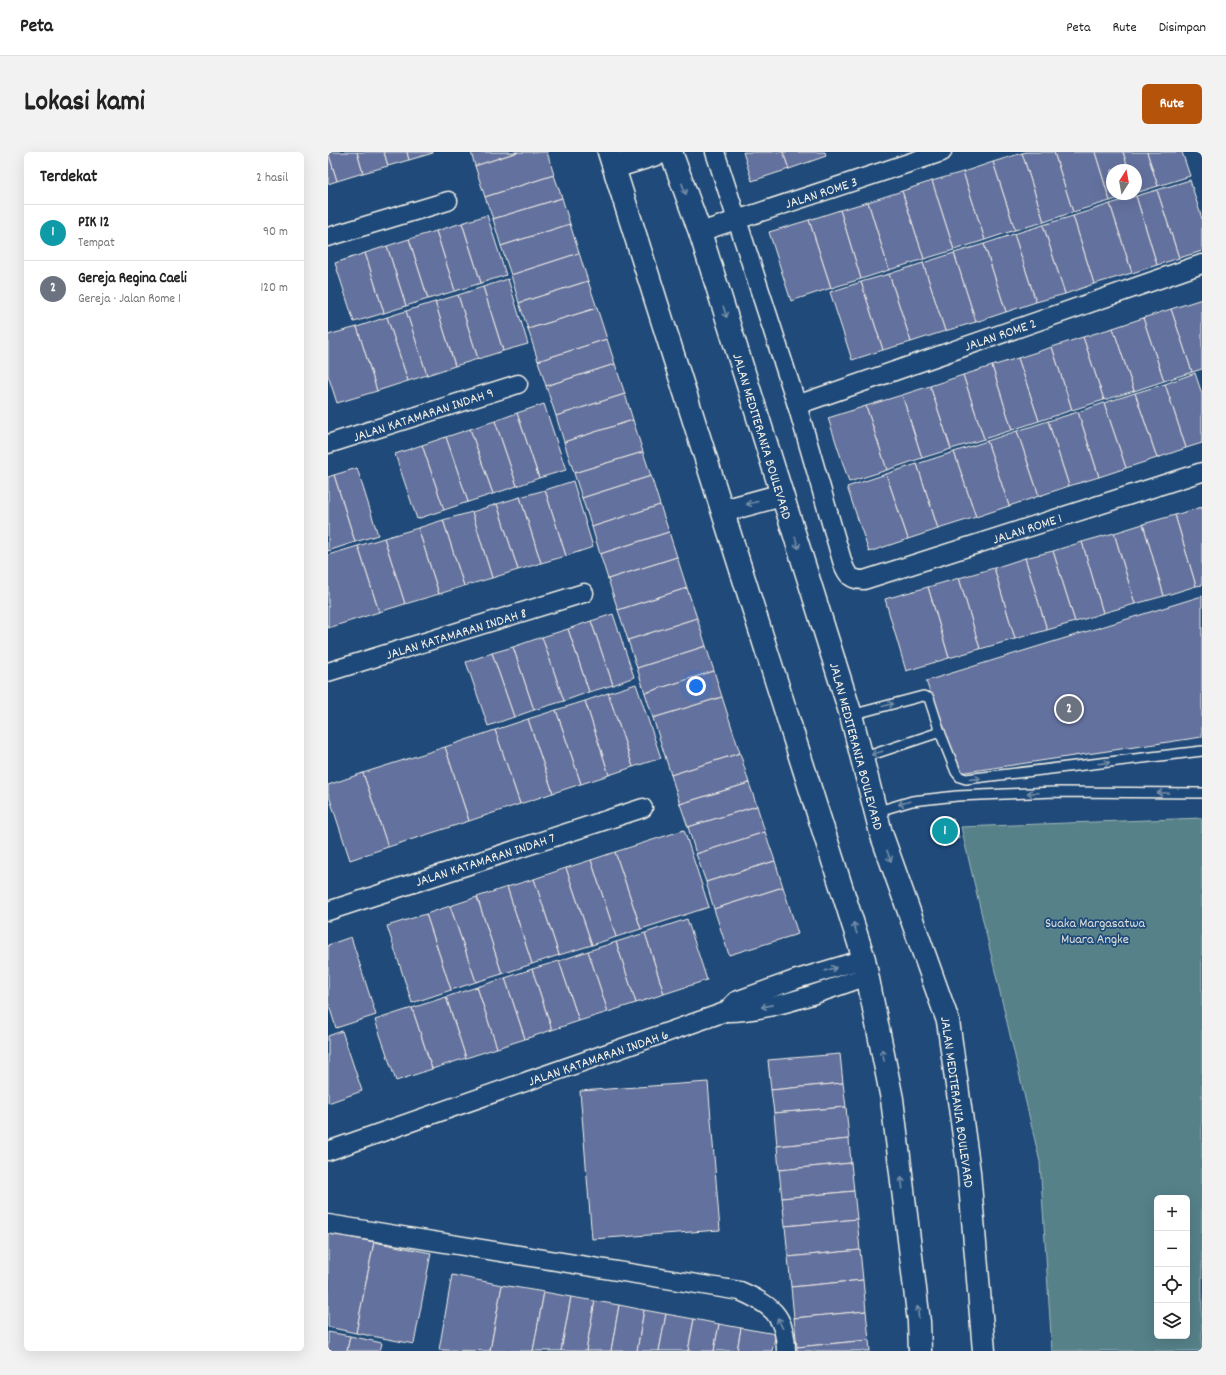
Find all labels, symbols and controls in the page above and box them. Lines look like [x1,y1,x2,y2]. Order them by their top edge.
text: Peta [20,14,53,41]
text: Peta [1066,18,1090,38]
text: Rute [1112,18,1137,38]
text: Disimpan [1159,18,1206,38]
text: Lokasi kami [24,84,145,124]
button: Rute [1142,84,1202,124]
north arrow [1106,164,1142,200]
text: Terdekat [40,166,97,190]
text: 2 hasil [256,169,288,188]
street label: JALAN ROME 3 [783,173,860,215]
one-way arrow [681,182,688,195]
text: PIK 12 [78,212,110,234]
text: 1 [52,223,54,242]
text: 90 m [263,223,288,242]
text: Tempat [78,234,115,253]
text: Gereja Regina Caeli [78,268,187,290]
text: 2 [50,279,56,298]
text: 120 m [260,279,288,298]
text: Gereja · Jalan Rome 1 [78,290,181,309]
one-way arrow [722,305,729,318]
street label: JALAN ROME 2 [962,314,1039,358]
street label: JALAN MEDITERANIA BOULEVARD [726,351,796,522]
street label: JALAN KATAMARAN INDAH 9 [351,384,497,448]
one-way arrow [746,500,759,507]
street label: JALAN ROME 1 [990,509,1065,551]
one-way arrow [794,536,801,549]
street label: JALAN KATAMARAN INDAH 8 [384,604,530,666]
street label: JALAN MEDITERANIA BOULEVARD [823,660,887,833]
your location [686,676,706,696]
pin: 2 [1056,694,1082,724]
one-way arrow [881,701,894,708]
one-way arrow [871,750,883,758]
one-way arrow [1097,759,1110,767]
one-way arrow [968,776,981,783]
one-way arrow [1027,789,1040,797]
one-way arrow [1157,789,1170,797]
one-way arrow [897,800,910,808]
pin: 1 [932,816,958,846]
street label: JALAN KATAMARAN INDAH 7 [413,829,558,893]
one-way arrow [885,849,893,861]
park label: Suaka Margasatwa Muara Angke [1045,914,1146,950]
one-way arrow [850,922,858,934]
one-way arrow [824,965,837,972]
one-way arrow [761,1003,774,1011]
street label: JALAN MEDITERANIA BOULEVARD [934,1015,978,1189]
street label: JALAN KATAMARAN INDAH 6 [526,1025,672,1092]
one-way arrow [879,1048,887,1061]
one-way arrow [898,1177,906,1190]
map controls [1154,1195,1190,1339]
button: + [1154,1195,1190,1231]
button: − [1154,1231,1190,1267]
button: locate [1154,1267,1190,1303]
button: layers [1154,1303,1190,1339]
one-way arrow [914,1306,922,1319]
one-way arrow [776,1317,783,1329]

